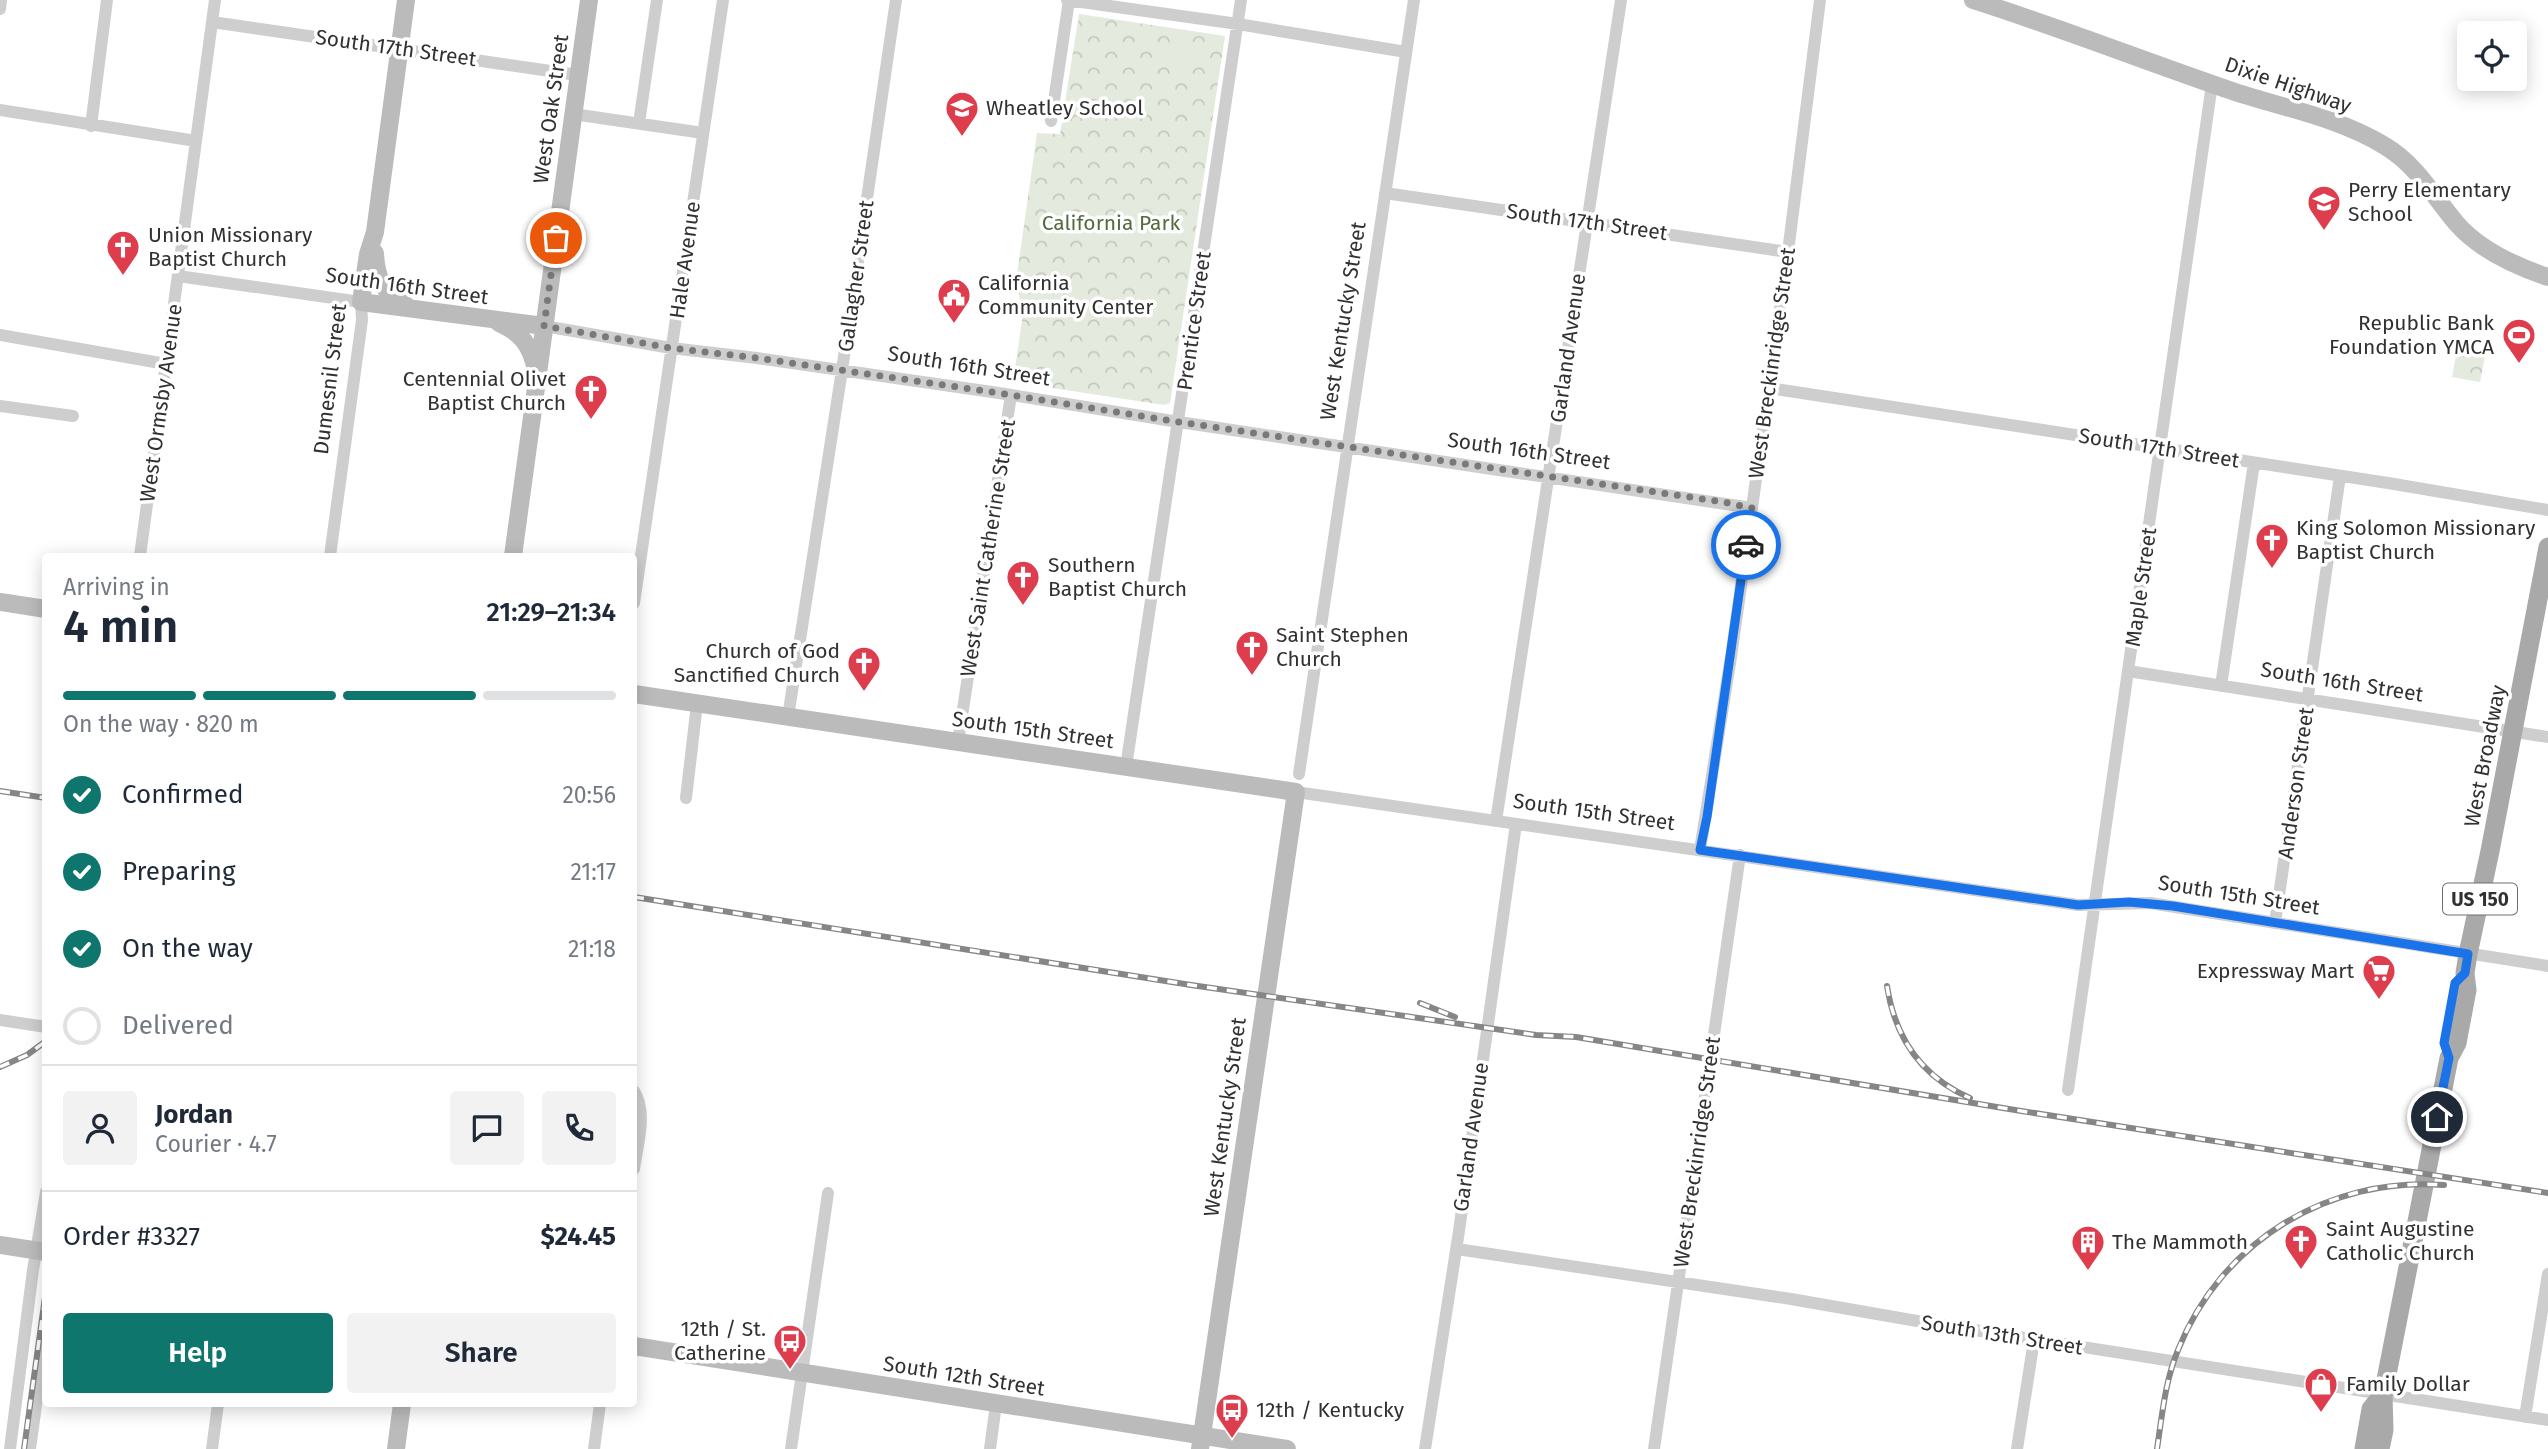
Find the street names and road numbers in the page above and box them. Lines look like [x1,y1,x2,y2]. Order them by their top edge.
street label: South 17th Street [314,24,479,72]
street label: West Oak Street [528,32,574,185]
street label: Dixie Highway [2221,51,2355,119]
street label: Gallagher Street [832,198,880,354]
street label: South 17th Street [1505,198,1670,246]
street label: Hale Avenue [664,200,706,320]
street label: West Kentucky Street [1314,219,1372,422]
street label: West Breckinridge Street [1743,245,1801,480]
street label: Prentice Street [1171,249,1217,392]
street label: South 16th Street [324,262,490,310]
street label: Garland Avenue [1545,272,1591,424]
street label: West Ormsby Avenue [134,302,188,504]
street label: Dumesnil Street [308,302,352,456]
street label: South 16th Street [886,340,1052,392]
street label: West Saint Catherine Street [955,417,1021,679]
street label: South 17th Street [2077,422,2242,474]
street label: South 16th Street [1446,427,1612,475]
street label: Maple Street [2120,525,2162,648]
street label: South 16th Street [2259,656,2425,708]
street label: West Broadway [2458,682,2512,829]
street label: Anderson Street [2272,705,2320,861]
street label: South 15th Street [950,706,1116,754]
street label: South 15th Street [1511,788,1677,836]
street label: South 15th Street [2156,869,2322,921]
road number: US 150 [2443,884,2517,914]
street label: West Kentucky Street [1198,1015,1252,1218]
street label: West Breckinridge Street [1668,1034,1726,1269]
street label: Garland Avenue [1448,1061,1494,1213]
street label: South 13th Street [1919,1309,2085,1361]
street label: South 12th Street [881,1350,1047,1402]

